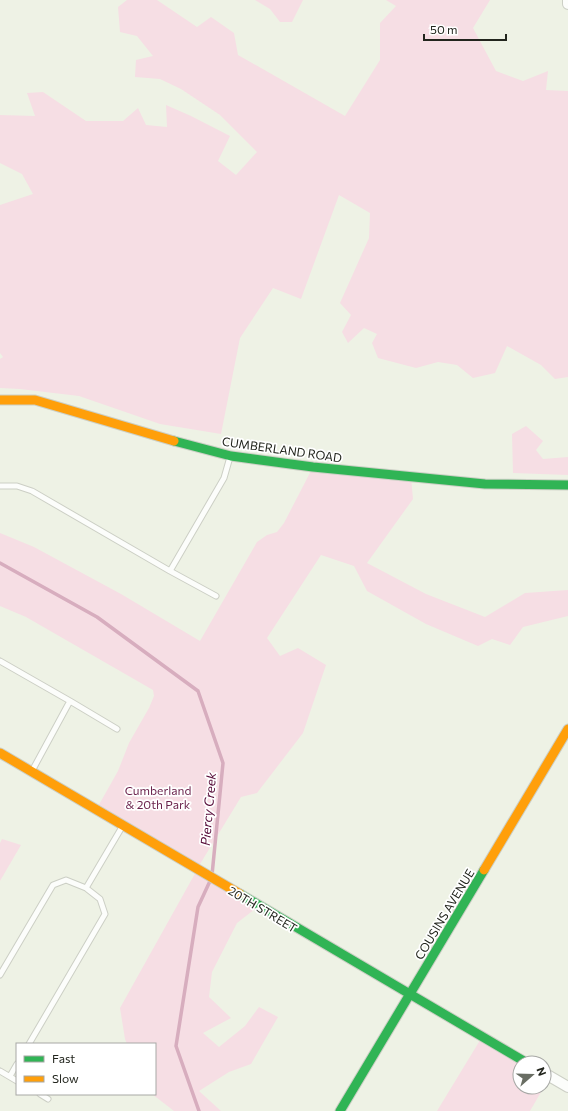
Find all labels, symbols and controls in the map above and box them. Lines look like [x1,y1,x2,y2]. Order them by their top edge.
scale bar [424,16,506,42]
text: 50 m [430,22,458,36]
street label: CUMBERLAND ROAD [221,434,343,464]
water label: Piercy Creek [197,771,219,846]
park label: Cumberland & 20th Park [125,783,191,811]
street label: COUSINS AVENUE [411,866,477,962]
street label: 20TH STREET [226,883,300,935]
legend [16,1043,156,1095]
text: Fast [52,1051,75,1065]
north arrow [512,1055,552,1095]
text: N [534,1065,549,1078]
text: Slow [52,1071,79,1085]

